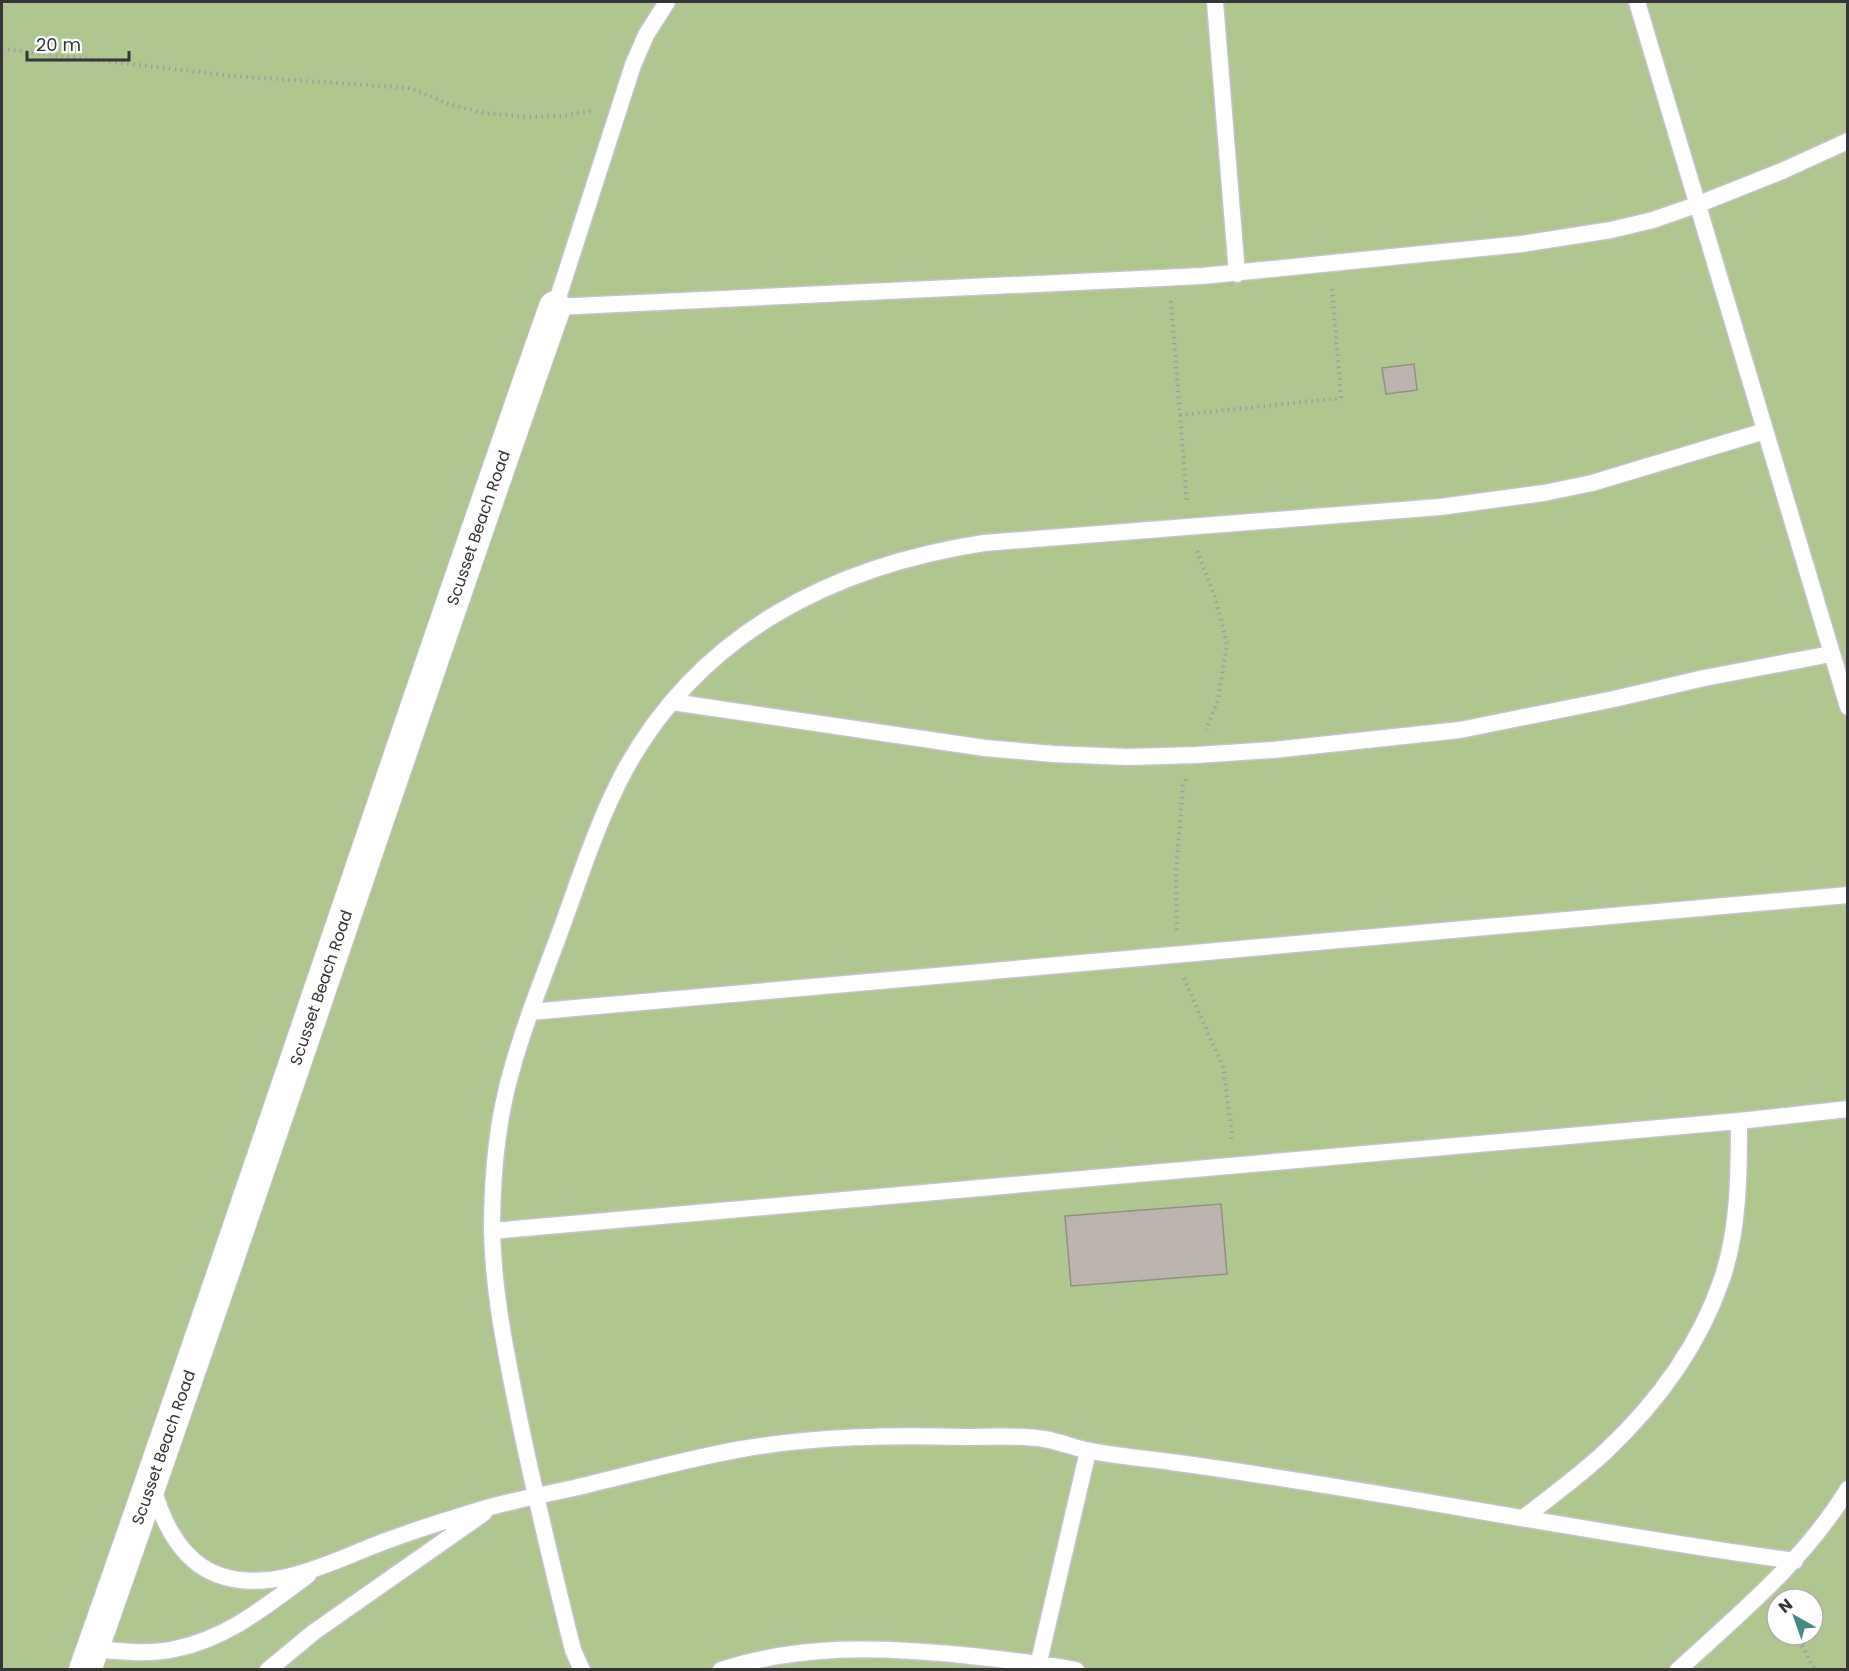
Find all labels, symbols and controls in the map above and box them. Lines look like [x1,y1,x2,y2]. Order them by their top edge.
scale bar [27,24,129,62]
text: 20 m [36,32,81,57]
street label: Scusset Beach Road [441,447,515,608]
street label: Scusset Beach Road [284,907,358,1068]
street label: Scusset Beach Road [126,1367,201,1528]
north arrow [1765,1587,1825,1647]
text: N [1774,1593,1798,1619]

